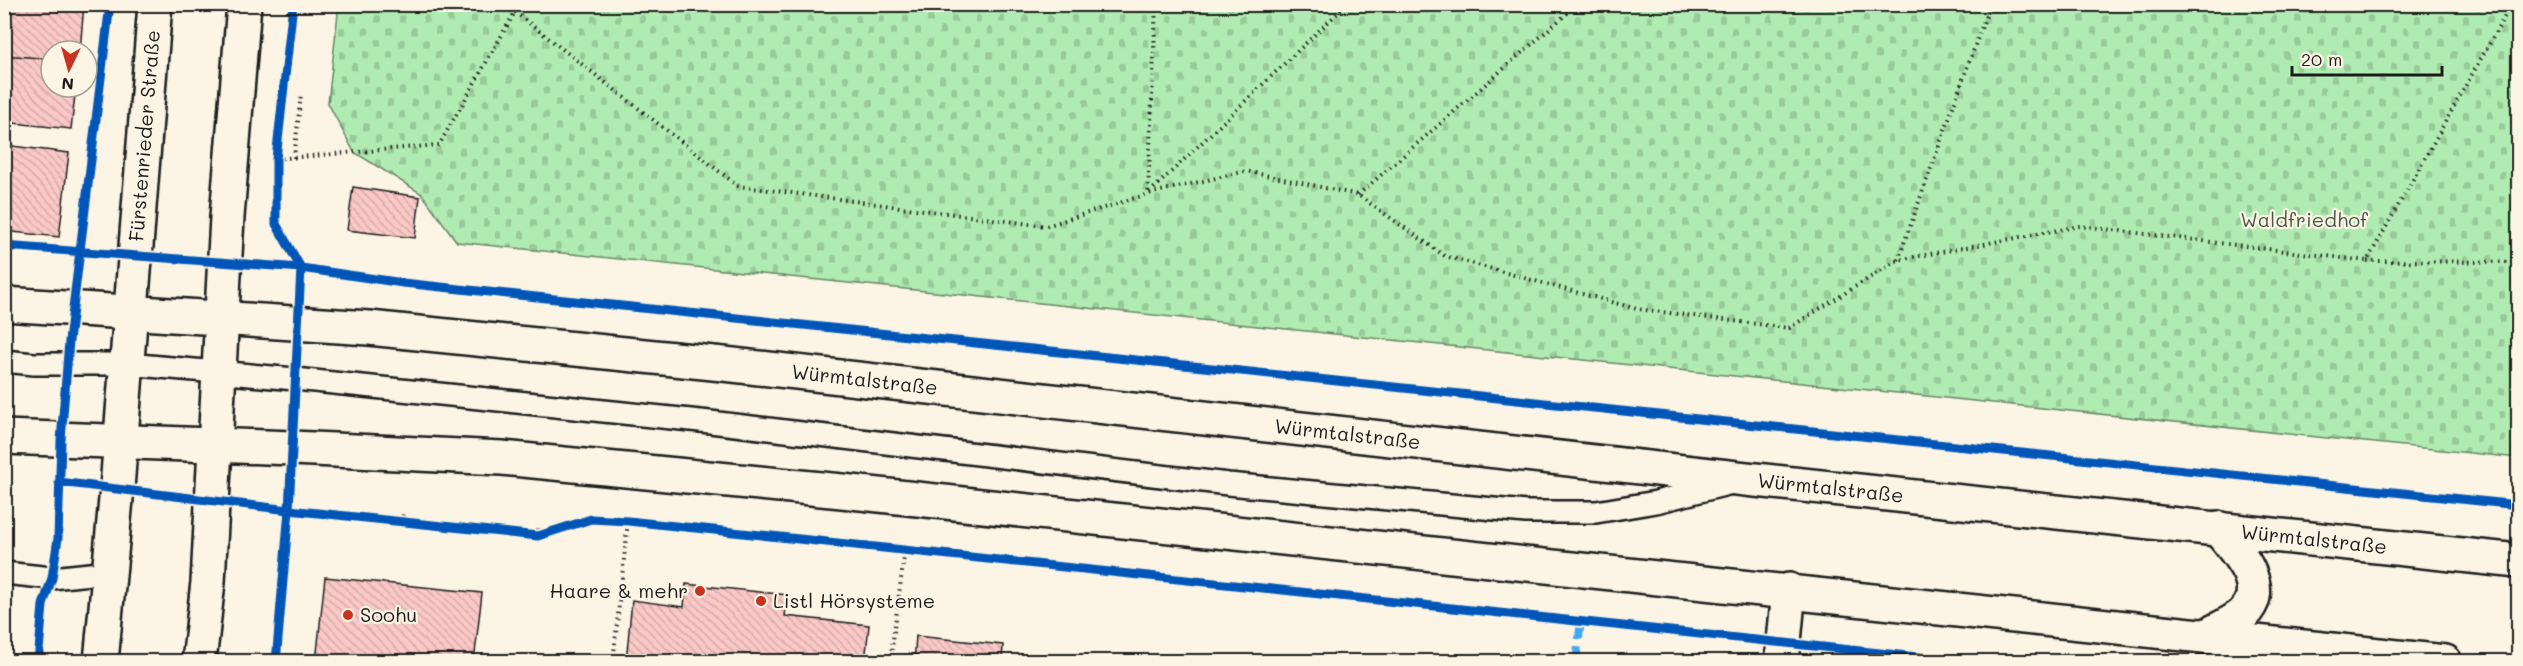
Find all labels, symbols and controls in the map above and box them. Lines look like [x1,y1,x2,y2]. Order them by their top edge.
street label: Fürstenrieder Straße [122,29,165,242]
north arrow [39,39,99,99]
scale bar [2292,39,2442,77]
text: 20 m [2301,47,2342,71]
text: N [61,73,75,95]
park label: Waldfriedhof [2240,206,2369,232]
street label: Würmtalstraße [790,358,939,400]
street label: Würmtalstraße [1273,412,1422,454]
street label: Würmtalstraße [1756,466,1905,508]
street label: Würmtalstraße [2239,518,2388,559]
place label: Haare & mehr [550,577,688,603]
marker: Haare & mehr [693,584,707,598]
place label: Listl Hörsysteme [773,587,935,613]
marker: Listl Hörsysteme [754,594,768,608]
place label: Soohu [360,601,417,627]
marker: Soohu [341,608,355,622]

